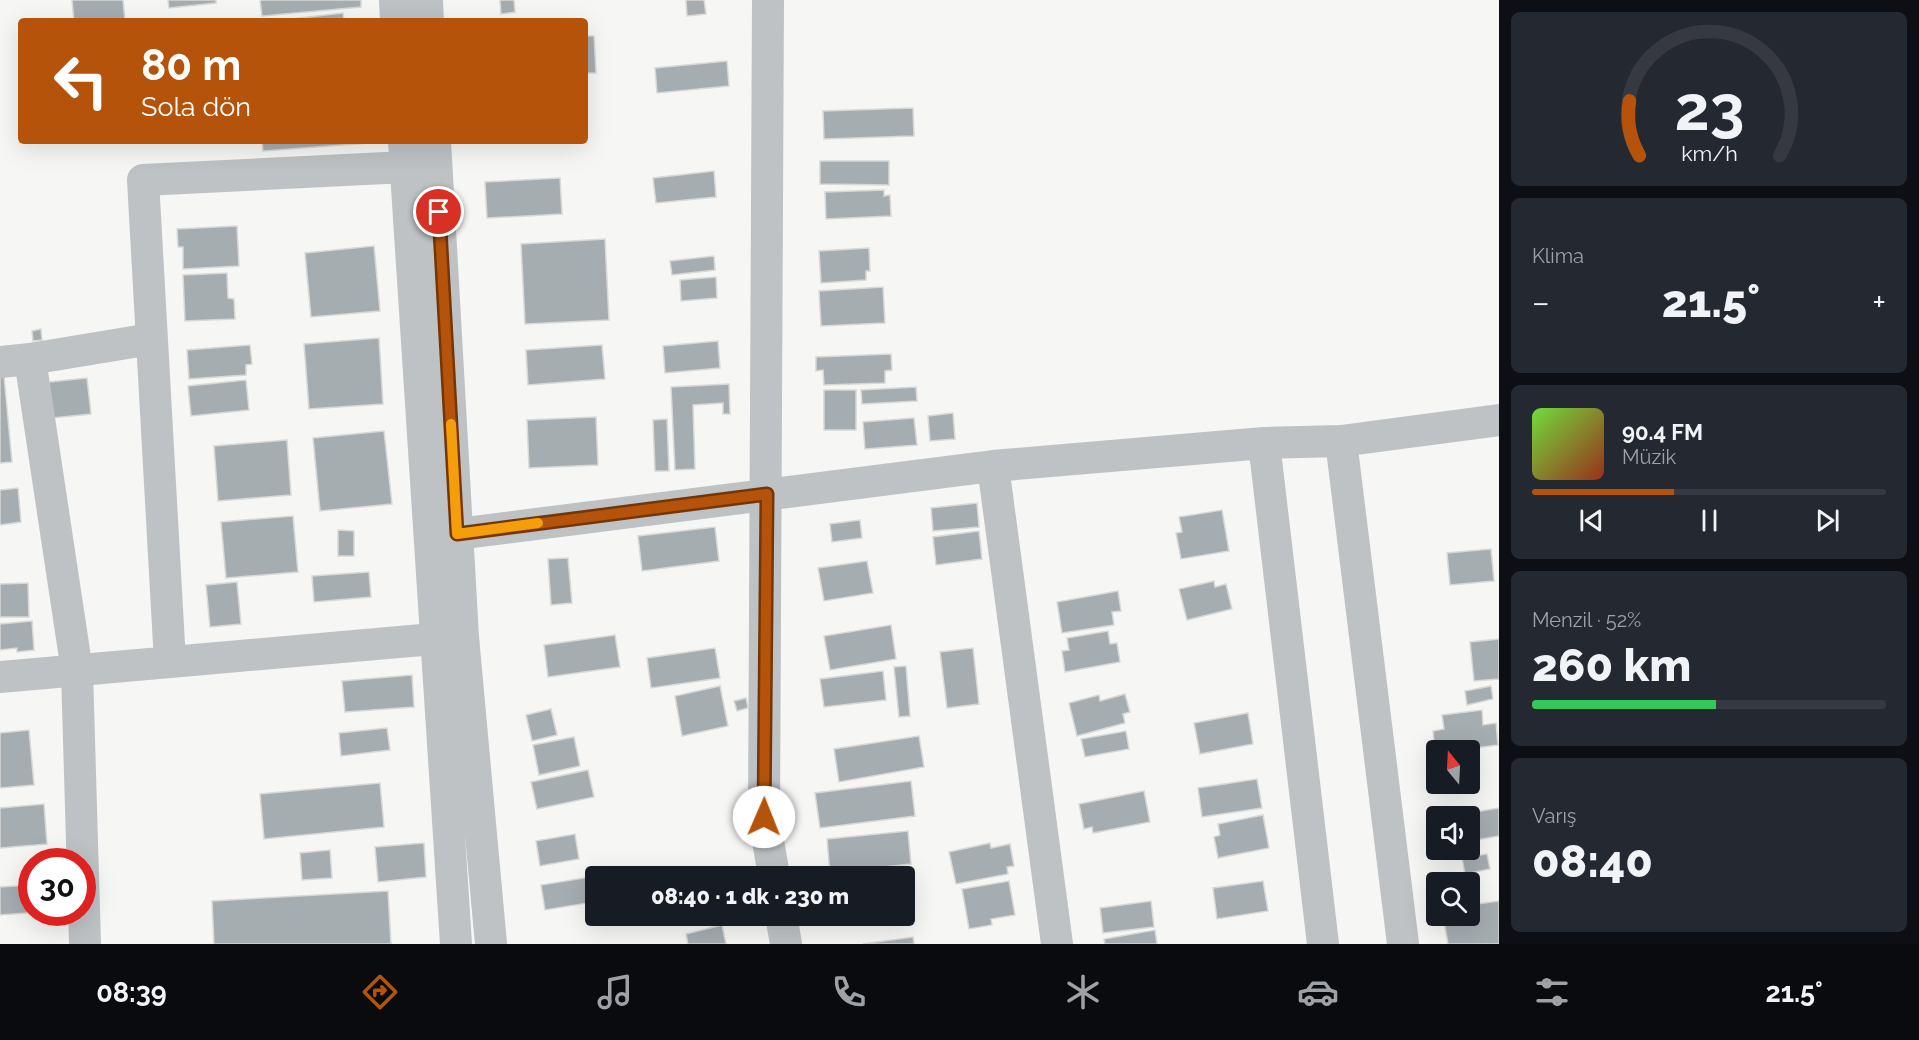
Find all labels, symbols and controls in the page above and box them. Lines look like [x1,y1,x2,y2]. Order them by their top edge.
text: 80 m [141,41,241,90]
icon: left [42,42,120,120]
text: 23 [1674,71,1744,145]
text: Sola dön [141,91,251,122]
text: km/h [1681,142,1737,167]
pin [413,186,464,237]
icon: arrive [422,195,455,228]
text: Klima [1532,244,1584,268]
text: 21.5° [1662,275,1760,328]
text: − [1532,283,1550,322]
text: + [1872,283,1886,322]
text: 90.4 FM [1622,419,1703,445]
text: Müzik [1622,445,1676,469]
icon: previous [1575,504,1608,537]
icon: pause [1693,504,1726,537]
icon: next [1811,504,1844,537]
text: Menzil · 52% [1532,608,1641,632]
text: 260 km [1532,639,1691,692]
north arrow [1426,740,1480,794]
map controls [1426,740,1480,926]
position arrow [732,785,796,849]
text: Varış [1532,804,1576,828]
button: sound [1426,806,1480,860]
text: 08:40 [1532,835,1653,888]
speed limit sign: 30 [18,848,96,926]
button: search [1426,872,1480,926]
text: 08:40 · 1 dk · 230 m [651,883,849,909]
icon: directions [359,971,401,1013]
icon: music [594,971,636,1013]
icon: phone [828,971,870,1013]
icon: climate [1062,971,1104,1013]
icon: car [1297,971,1339,1013]
icon: filters [1531,971,1573,1013]
text: 08:39 [96,977,167,1008]
text: 21.5° [1765,977,1823,1008]

